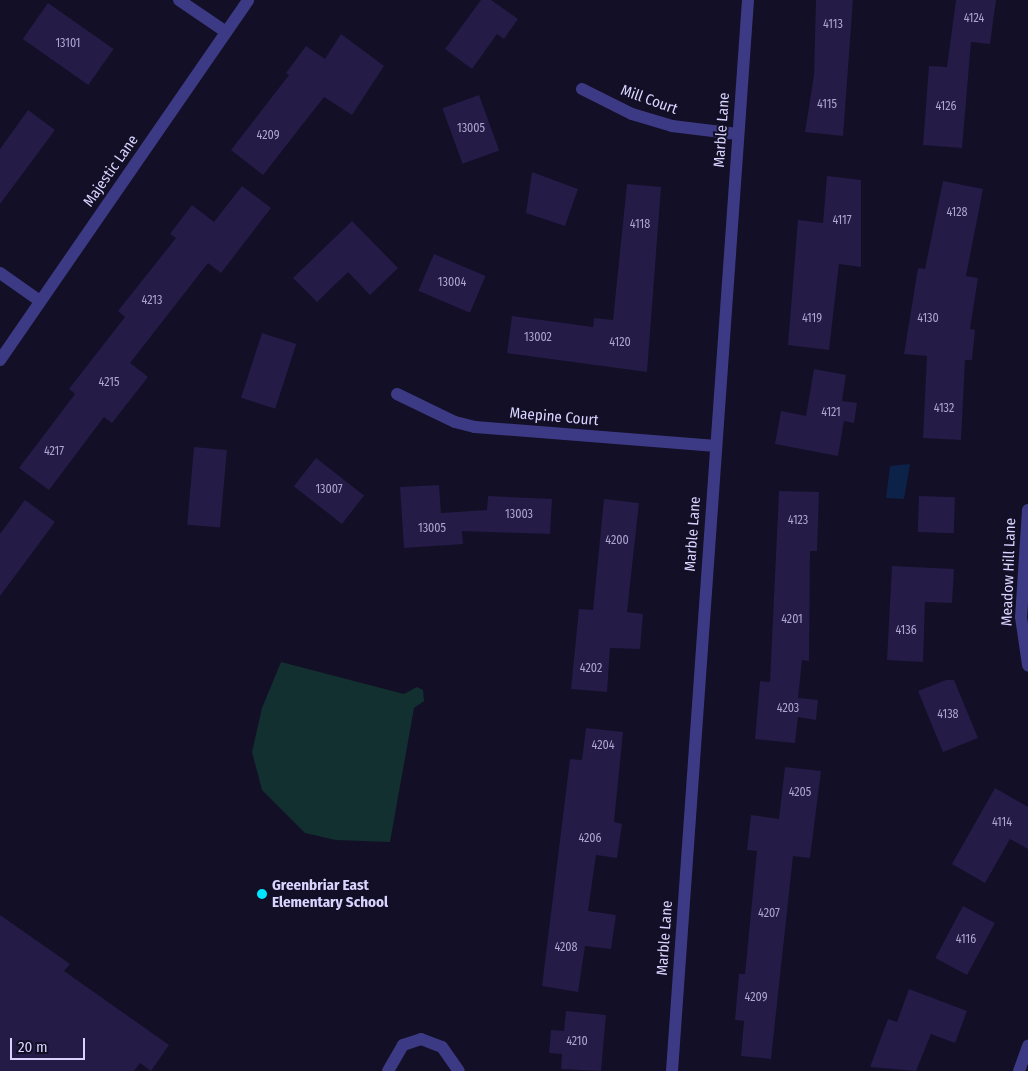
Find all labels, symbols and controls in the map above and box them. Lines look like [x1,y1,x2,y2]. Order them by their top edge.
house number: 4124 [964,12,984,26]
house number: 4113 [823,18,843,32]
house number: 13101 [55,37,81,51]
street label: Mill Court [618,81,680,119]
street label: Marble Lane [710,92,734,168]
house number: 4115 [817,98,837,112]
house number: 4126 [935,100,957,114]
house number: 13005 [457,122,485,136]
house number: 4209 [257,129,279,143]
street label: Majestic Lane [80,132,142,210]
house number: 4128 [946,206,968,220]
house number: 4117 [832,214,852,228]
house number: 4118 [630,218,650,232]
house number: 13004 [438,276,466,290]
house number: 4213 [142,294,162,308]
house number: 4119 [802,312,822,326]
house number: 4130 [917,312,939,326]
house number: 13002 [524,331,552,345]
house number: 4120 [609,336,631,350]
house number: 4215 [99,376,119,390]
house number: 4132 [934,402,954,416]
street label: Maepine Court [509,404,599,430]
house number: 4121 [821,406,841,420]
house number: 4217 [44,445,64,459]
house number: 13007 [315,483,343,497]
street label: Marble Lane [681,496,705,572]
house number: 13003 [505,508,533,522]
house number: 4123 [788,514,808,528]
street label: Meadow Hill Lane [998,518,1020,626]
house number: 13005 [418,522,446,536]
house number: 4200 [605,534,629,548]
house number: 4201 [781,613,803,627]
house number: 4136 [895,624,917,638]
house number: 4202 [580,662,602,676]
house number: 4203 [777,702,799,716]
house number: 4138 [937,708,959,722]
house number: 4204 [591,739,615,753]
house number: 4205 [789,786,811,800]
house number: 4114 [992,816,1012,830]
house number: 4206 [578,832,602,846]
place label: Greenbriar East Elementary School [272,876,388,911]
marker: Greenbriar East Elementary School [256,888,268,900]
street label: Marble Lane [653,900,677,976]
house number: 4207 [758,907,780,921]
house number: 4116 [956,933,976,947]
house number: 4208 [554,941,578,955]
house number: 4209 [745,991,767,1005]
scale bar [12,1028,88,1060]
house number: 4210 [566,1035,588,1049]
text: 20 m [18,1038,48,1056]

